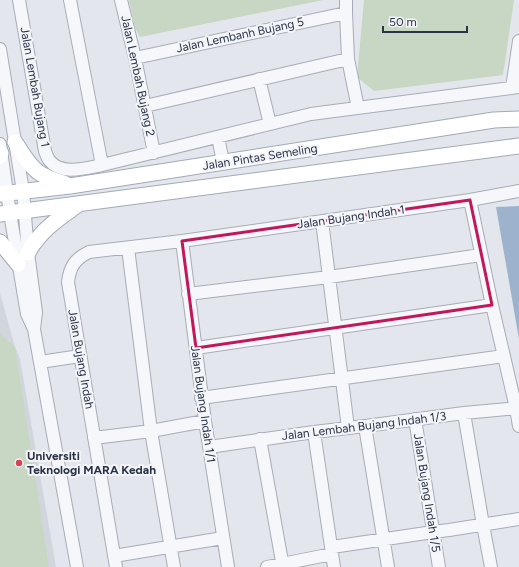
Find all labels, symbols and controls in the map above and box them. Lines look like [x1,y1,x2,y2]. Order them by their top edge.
scale bar [383,8,467,34]
street label: Jalan Lembah Bujang 2 [118,14,158,138]
street label: Jalan Lembanh Bujang 5 [175,15,305,55]
text: 50 m [389,15,417,29]
street label: Jalan Lembah Bujang 1 [18,26,52,148]
street label: Jalan Pintas Semeling [202,141,318,173]
street label: Jalan Bujang Indah 1 [296,203,406,231]
street label: Jalan Bujang Indah [65,308,97,410]
street label: Jalan Bujang Indah 1/1 [188,345,218,463]
street label: Jalan Lembah Bujang Indah 1/3 [281,409,447,443]
street label: Jalan Bujang Indah 1/5 [411,433,443,553]
place label: Universiti Teknologi MARA Kedah [27,449,156,477]
marker: Universiti Teknologi MARA Kedah [14,458,24,468]

